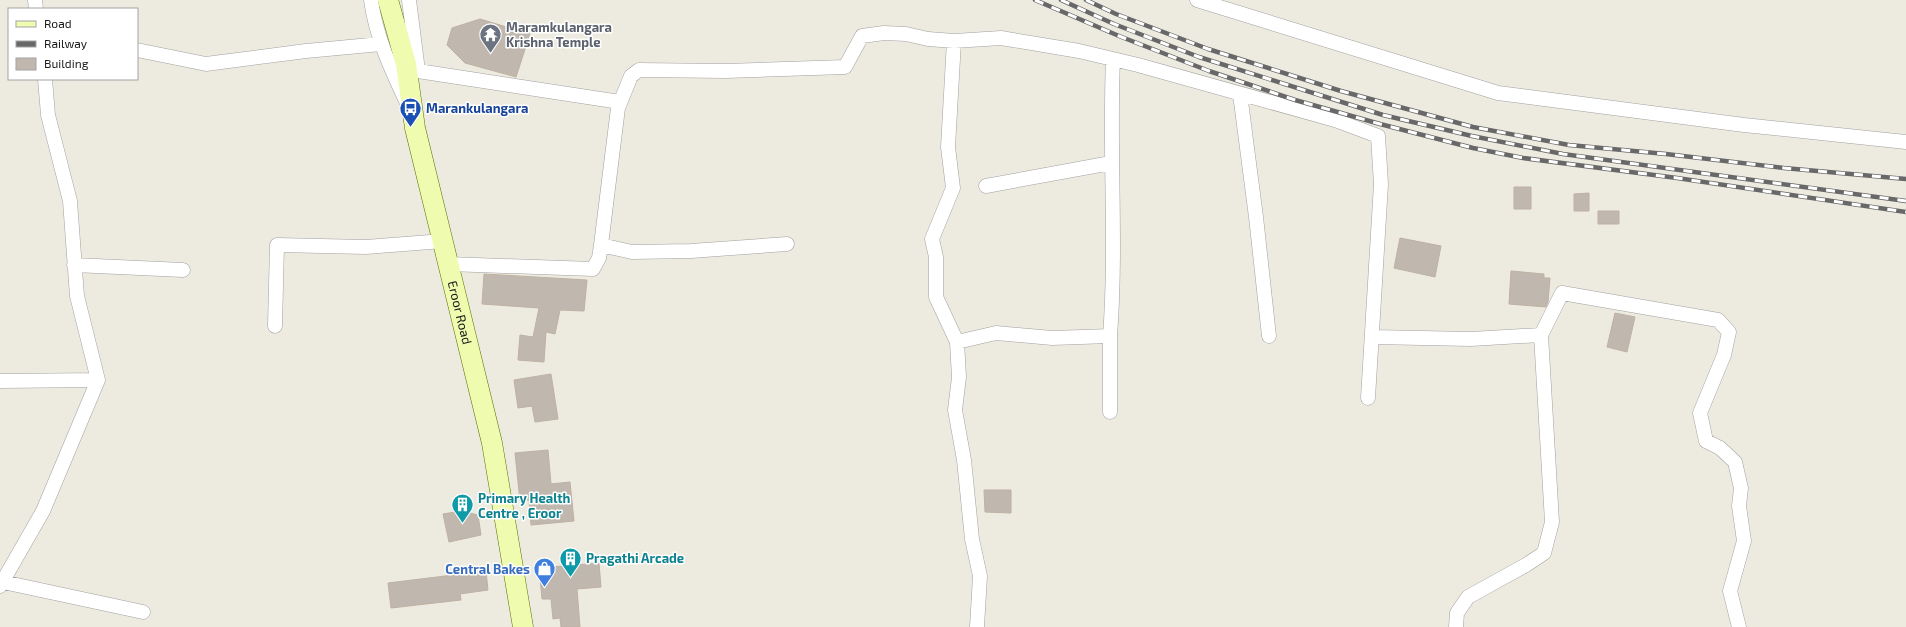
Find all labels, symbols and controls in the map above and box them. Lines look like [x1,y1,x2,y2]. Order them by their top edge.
legend [8,8,138,80]
text: Road [44,16,72,30]
place label: Maramkulangara Krishna Temple [506,19,612,50]
temple icon: Maramkulangara Krishna Temple [477,21,503,54]
text: Railway [44,36,88,50]
text: Building [44,56,89,70]
bus stop icon: Marankulangara [398,95,424,128]
place label: Marankulangara [426,100,528,116]
street label: Eroor Road [445,279,476,346]
place label: Primary Health Centre , Eroor [478,490,571,521]
building icon: Primary Health Centre , Eroor [449,492,475,525]
building icon: Pragathi Arcade [557,545,583,578]
place label: Pragathi Arcade [586,550,684,566]
shop icon: Central Bakes [532,556,558,589]
place label: Central Bakes [445,561,530,577]

